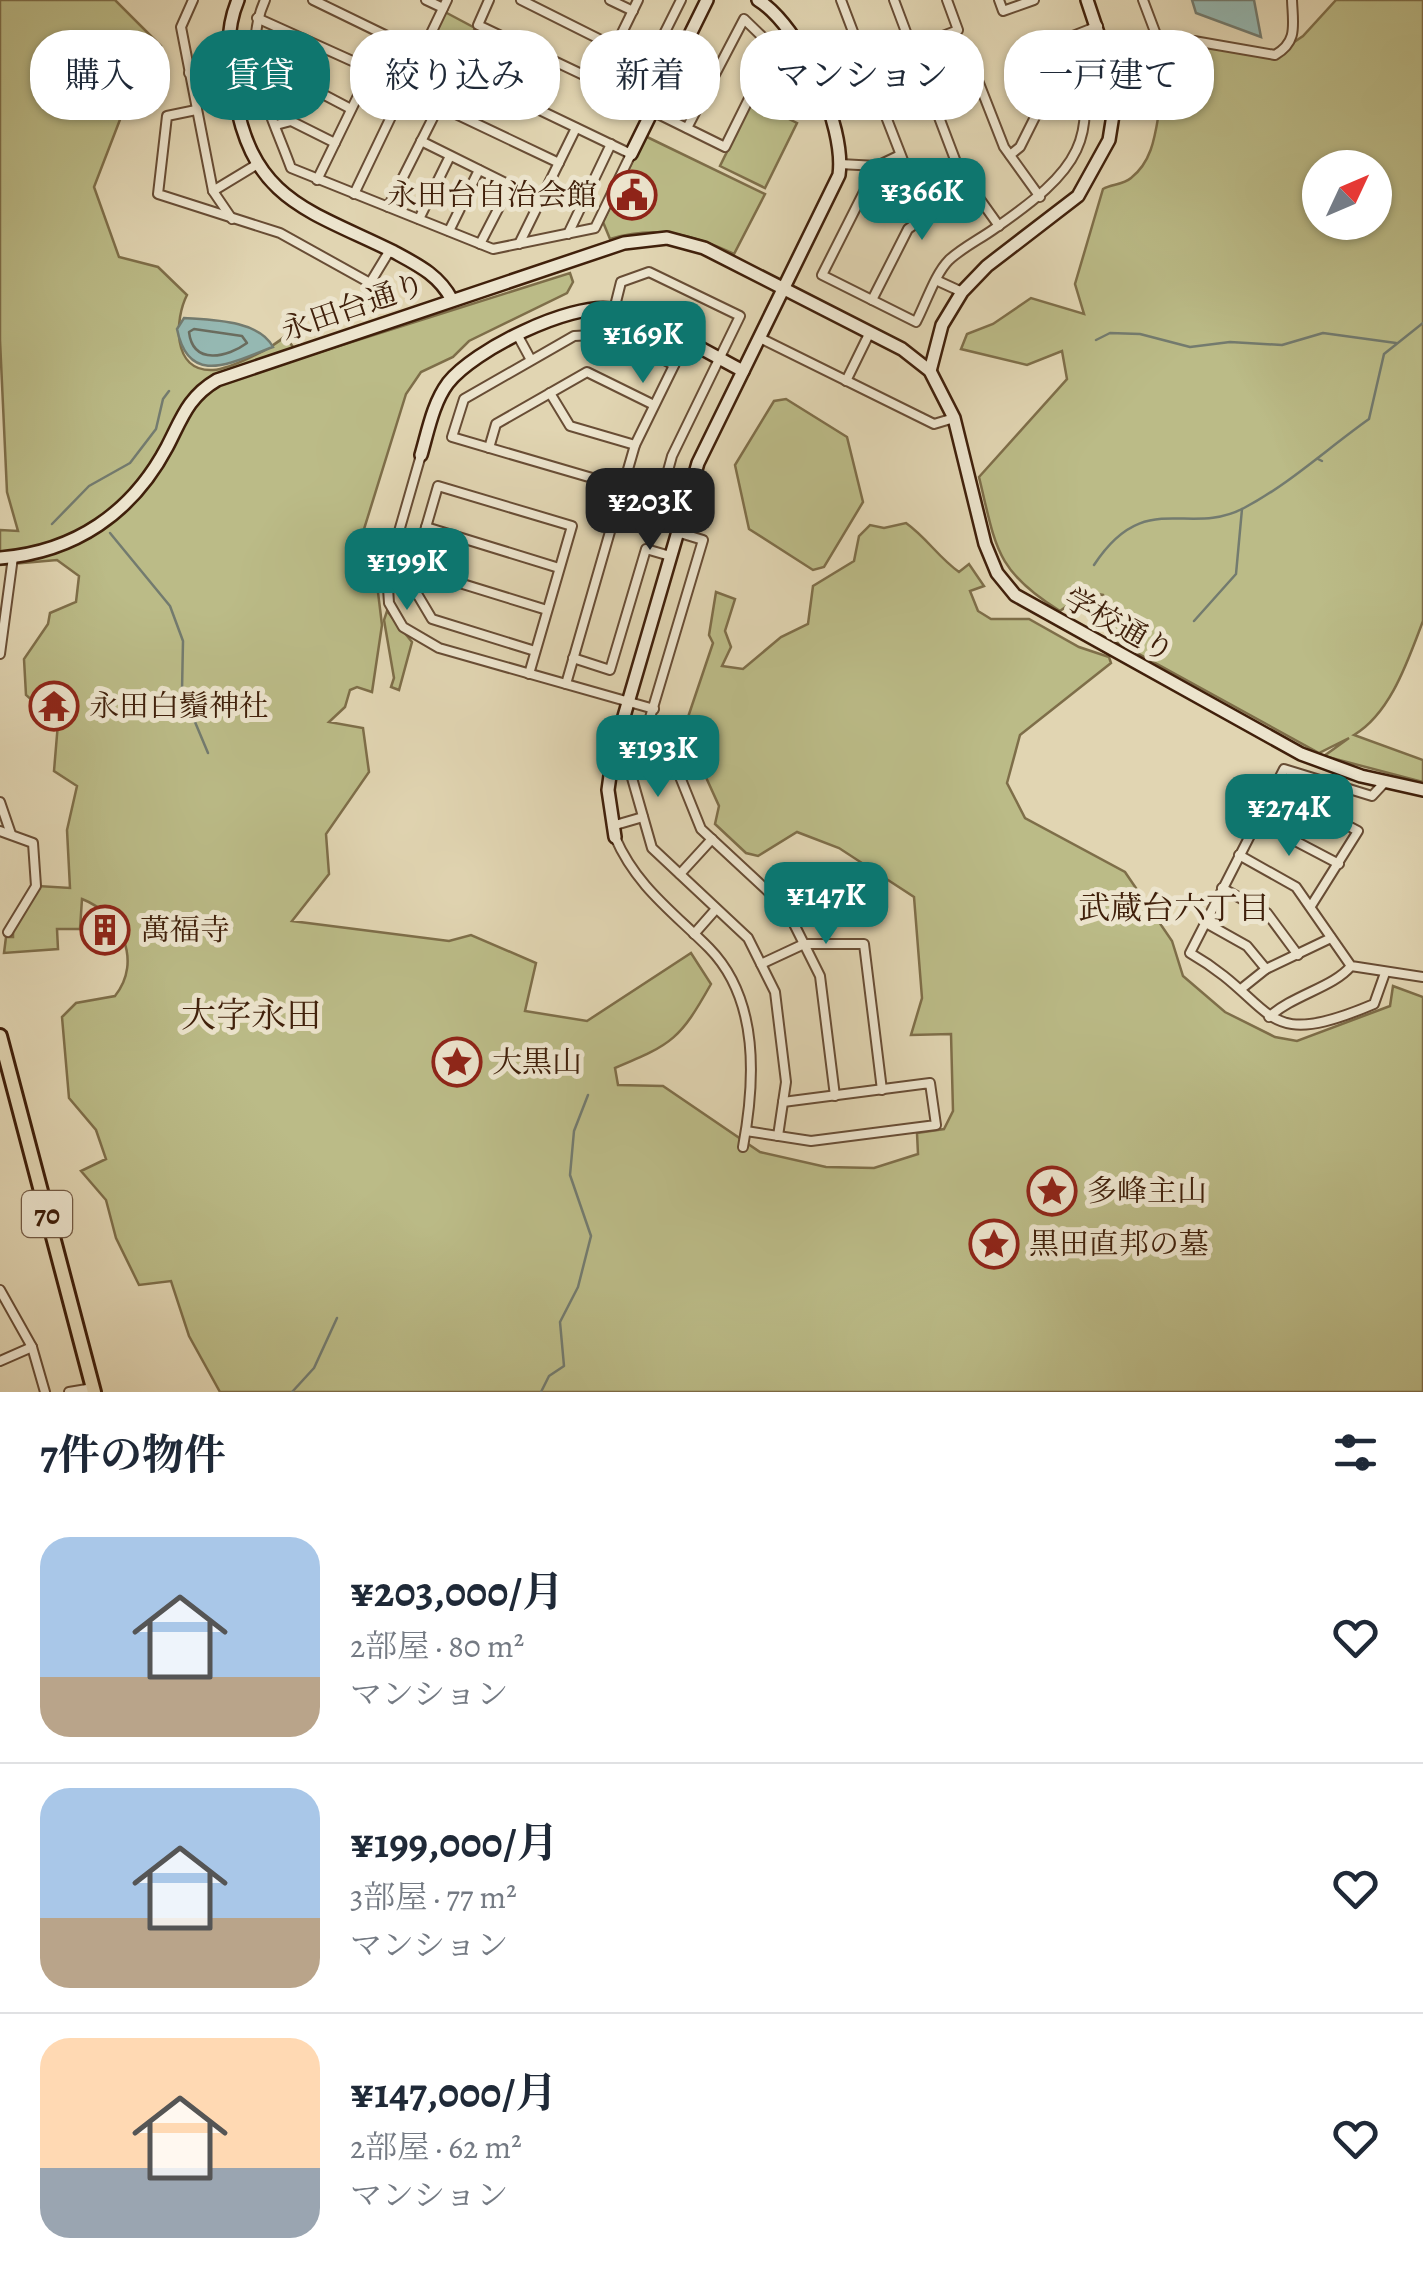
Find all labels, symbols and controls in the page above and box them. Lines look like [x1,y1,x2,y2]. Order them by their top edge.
chip: 購入 [30,30,170,120]
chip: 賃貸 [190,30,330,120]
chip: 絞り込み [350,30,560,120]
chip: 新着 [580,30,720,120]
chip: マンション [740,30,984,120]
chip: 一戸建て [1004,30,1214,120]
north arrow [1302,150,1392,240]
map controls [1302,150,1392,240]
pin: ¥366K [852,158,992,243]
text: ¥366K [880,168,964,212]
public building icon: 永田台自治会館 [606,169,658,221]
place label: 永田台自治会館 [387,175,597,215]
street label: 永田台通り [276,264,430,350]
pin: ¥169K [573,301,713,386]
text: ¥169K [603,311,683,355]
pin: ¥203K [580,468,720,553]
text: ¥203K [608,478,692,522]
pin: ¥199K [337,528,477,613]
text: ¥199K [367,538,447,582]
street label: 学校通り [1057,578,1181,672]
temple icon: 永田白鬚神社 [28,680,80,732]
place label: 永田白鬚神社 [89,686,269,726]
pin: ¥193K [588,715,728,800]
text: ¥193K [618,725,698,769]
pin: ¥274K [1219,774,1359,859]
text: ¥274K [1247,784,1331,828]
pin: ¥147K [756,862,896,947]
text: ¥147K [786,872,866,916]
district label: 武蔵台六丁目 [1078,886,1270,930]
building icon: 萬福寺 [79,904,131,956]
place label: 萬福寺 [140,910,230,950]
district label: 大字永田 [181,991,321,1039]
place icon: 大黒山 [431,1036,483,1088]
place label: 大黒山 [492,1042,582,1082]
place icon: 多峰主山 [1026,1165,1078,1217]
place label: 多峰主山 [1087,1171,1207,1211]
road number: 70 [22,1191,72,1237]
place icon: 黒田直邦の墓 [968,1218,1020,1270]
place label: 黒田直邦の墓 [1029,1224,1209,1264]
icon: filters [1328,1425,1383,1480]
text: 7件の物件 [40,1426,226,1483]
text: ¥203,000/月 [350,1563,564,1620]
icon: home [120,1577,240,1697]
icon: heart [1328,1610,1383,1665]
text: 2部屋 · 80 m² [350,1624,524,1668]
text: マンション [350,1672,509,1716]
text: ¥199,000/月 [350,1814,559,1871]
icon: home [120,1828,240,1948]
icon: heart [1328,1861,1383,1916]
text: 3部屋 · 77 m² [350,1875,517,1919]
text: マンション [350,1923,509,1967]
text: ¥147,000/月 [350,2064,557,2121]
icon: home [120,2078,240,2198]
icon: heart [1328,2111,1383,2166]
text: 2部屋 · 62 m² [350,2125,522,2169]
text: マンション [350,2173,509,2217]

